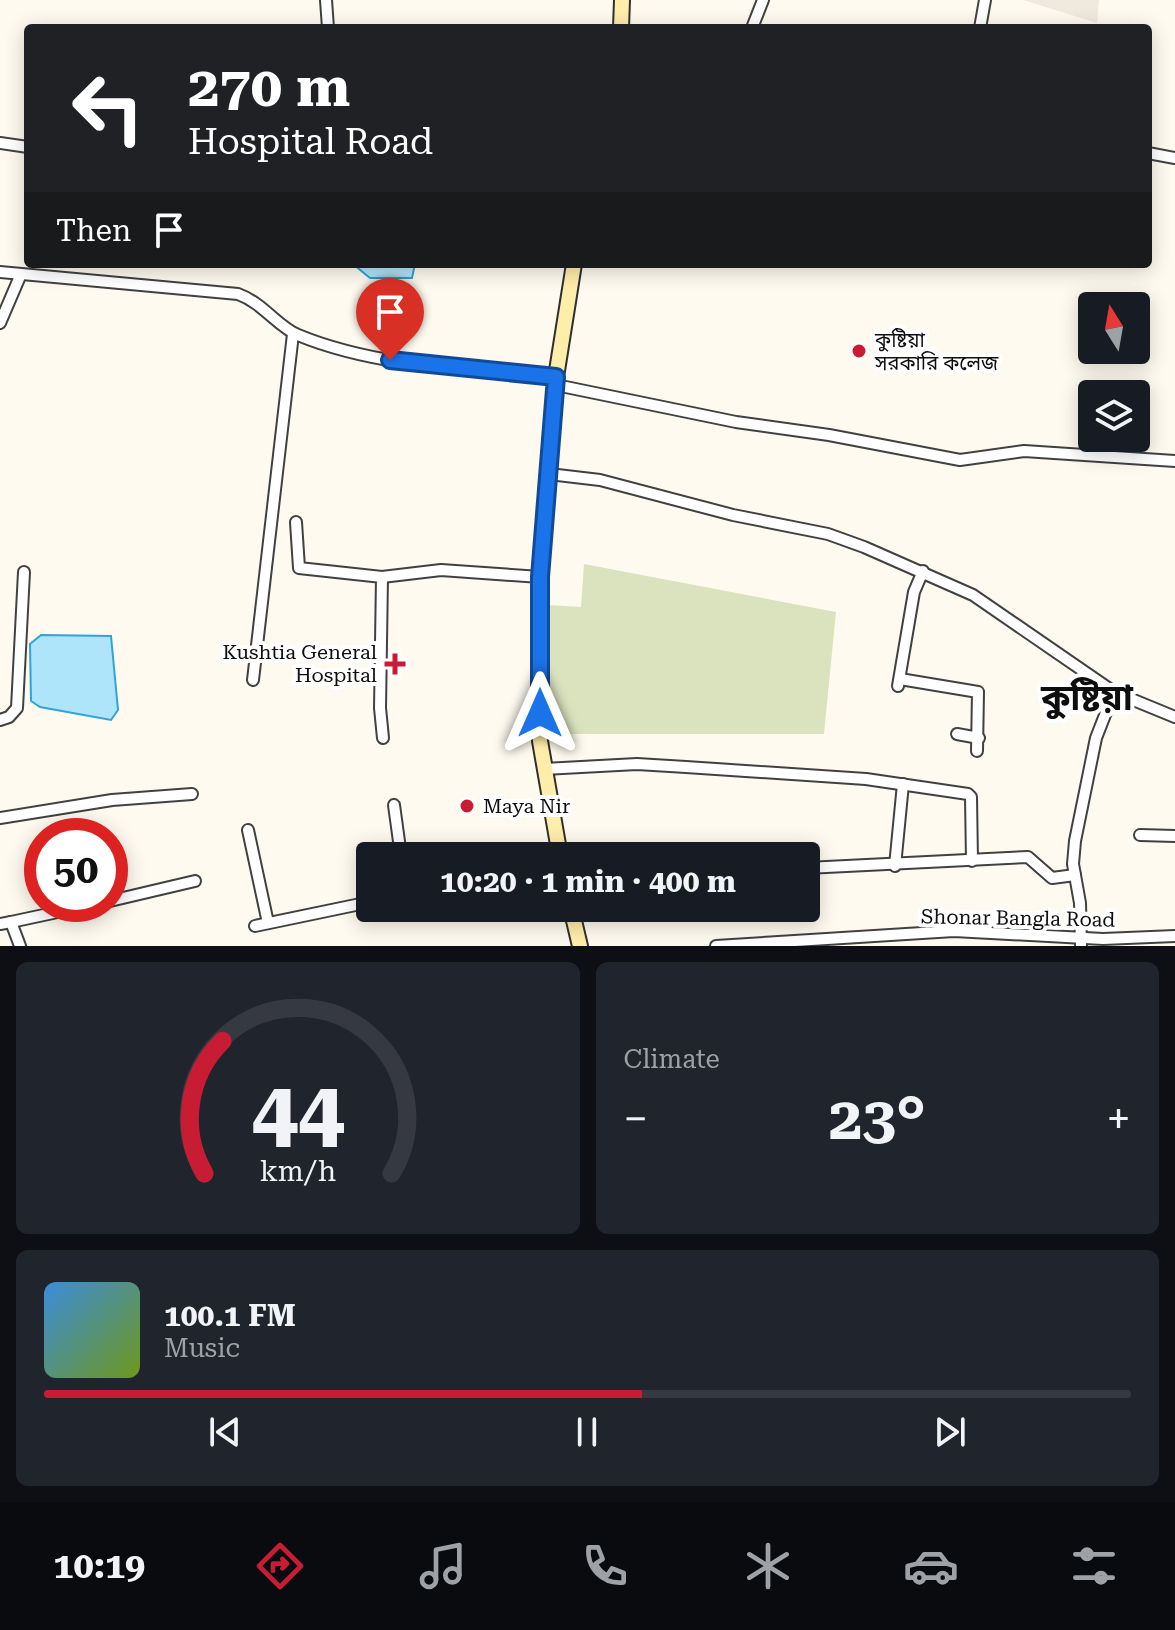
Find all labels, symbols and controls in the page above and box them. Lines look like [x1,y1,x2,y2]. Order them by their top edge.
text: 270 m [188,54,350,120]
icon: left [56,56,160,160]
text: Hospital Road [188,121,433,163]
icon: arrive [147,208,191,252]
text: Then [56,213,131,248]
pin [356,278,424,360]
icon: arrive [368,290,412,334]
north arrow [1078,292,1150,364]
map controls [1078,292,1150,452]
place label: কুষ্টিয়া সরকারি কলেজ [874,328,999,375]
marker: কুষ্টিয়া সরকারি কলেজ [850,342,868,360]
button: layers [1078,380,1150,452]
place label: Kushtia General Hospital [223,640,377,687]
marker: Kushtia General Hospital [384,653,406,675]
position arrow [498,671,582,755]
district label: কুষ্টিয়া [1040,677,1134,720]
place label: Maya Nir [483,794,570,818]
marker: Maya Nir [458,797,476,815]
speed limit sign: 50 [24,818,128,922]
text: 10:20 · 1 min · 400 m [440,864,736,899]
street label: Shonar Bangla Road [921,904,1116,932]
text: Climate [624,1044,720,1074]
text: 44 [251,1063,344,1160]
text: 23° [829,1083,926,1154]
text: − [624,1093,648,1145]
text: + [1106,1093,1131,1145]
text: km/h [259,1154,336,1188]
text: 100.1 FM [164,1298,296,1333]
text: Music [164,1333,240,1363]
icon: previous [203,1410,247,1454]
icon: pause [565,1410,609,1454]
icon: next [928,1410,972,1454]
icon: directions [252,1538,308,1594]
icon: music [415,1538,471,1594]
icon: phone [577,1538,633,1594]
icon: climate [740,1538,796,1594]
icon: car [903,1538,959,1594]
icon: filters [1066,1538,1122,1594]
text: 10:19 [53,1545,145,1587]

